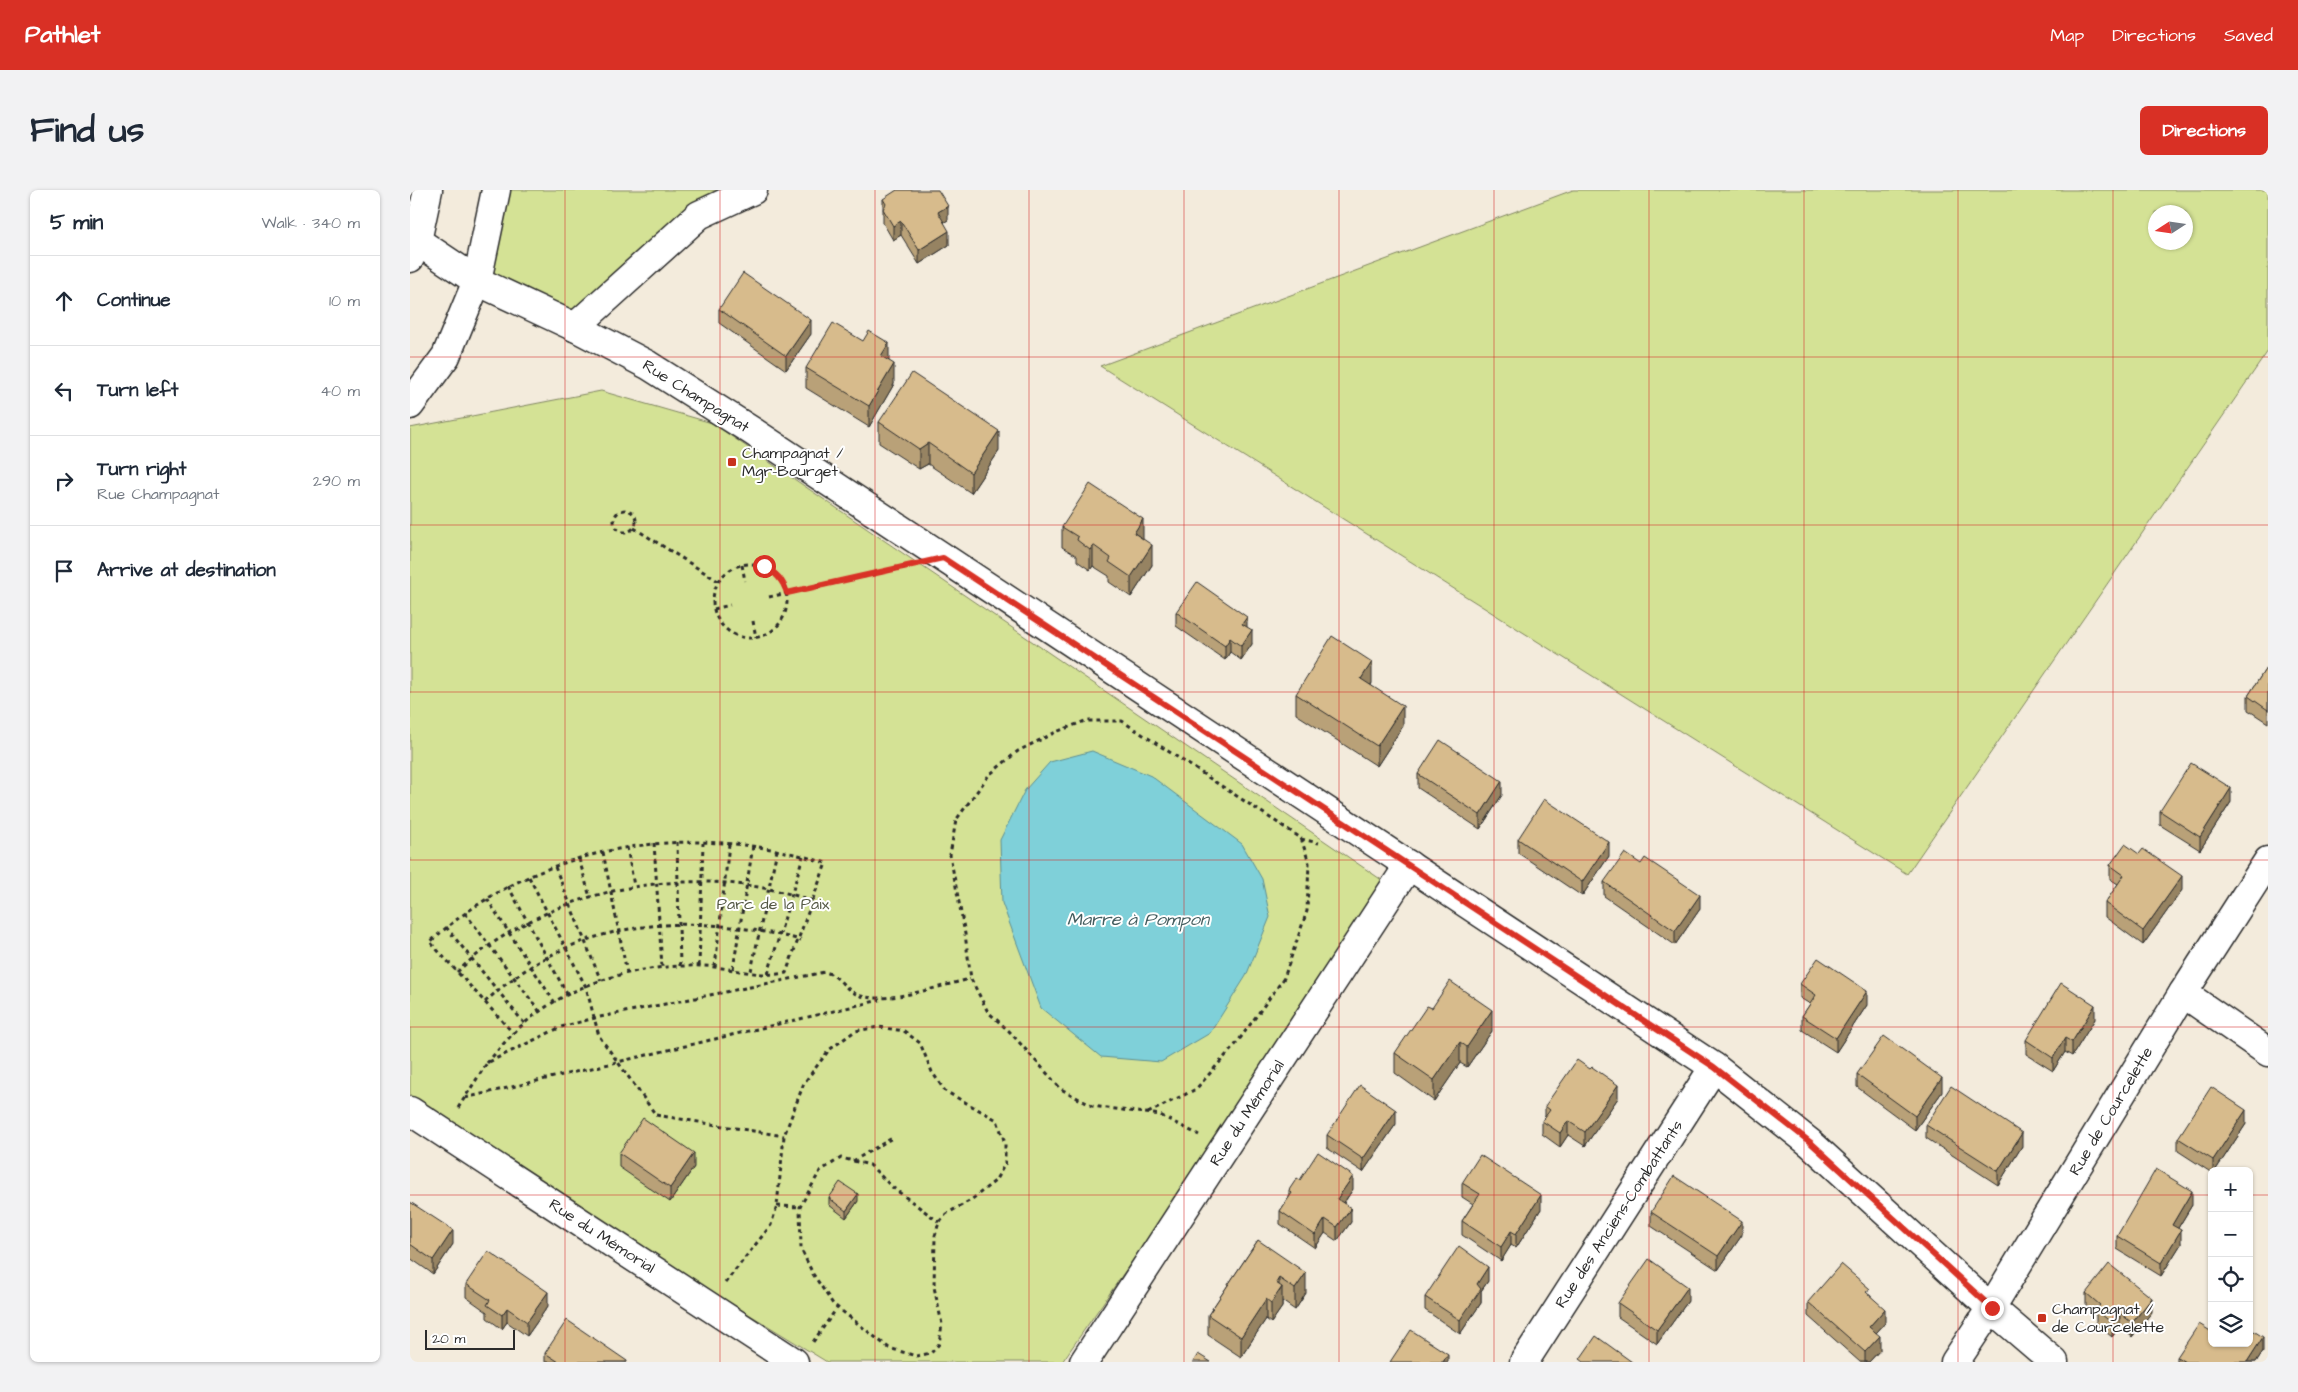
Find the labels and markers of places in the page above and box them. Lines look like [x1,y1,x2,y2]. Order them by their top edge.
place label: Champagnat / Mgr-Bourget [742,442,843,483]
marker: Champagnat / Mgr-Bourget [726,456,738,468]
place label: Champagnat / de Courcelette [2052,1298,2164,1338]
marker: Champagnat / de Courcelette [2036,1312,2048,1324]

